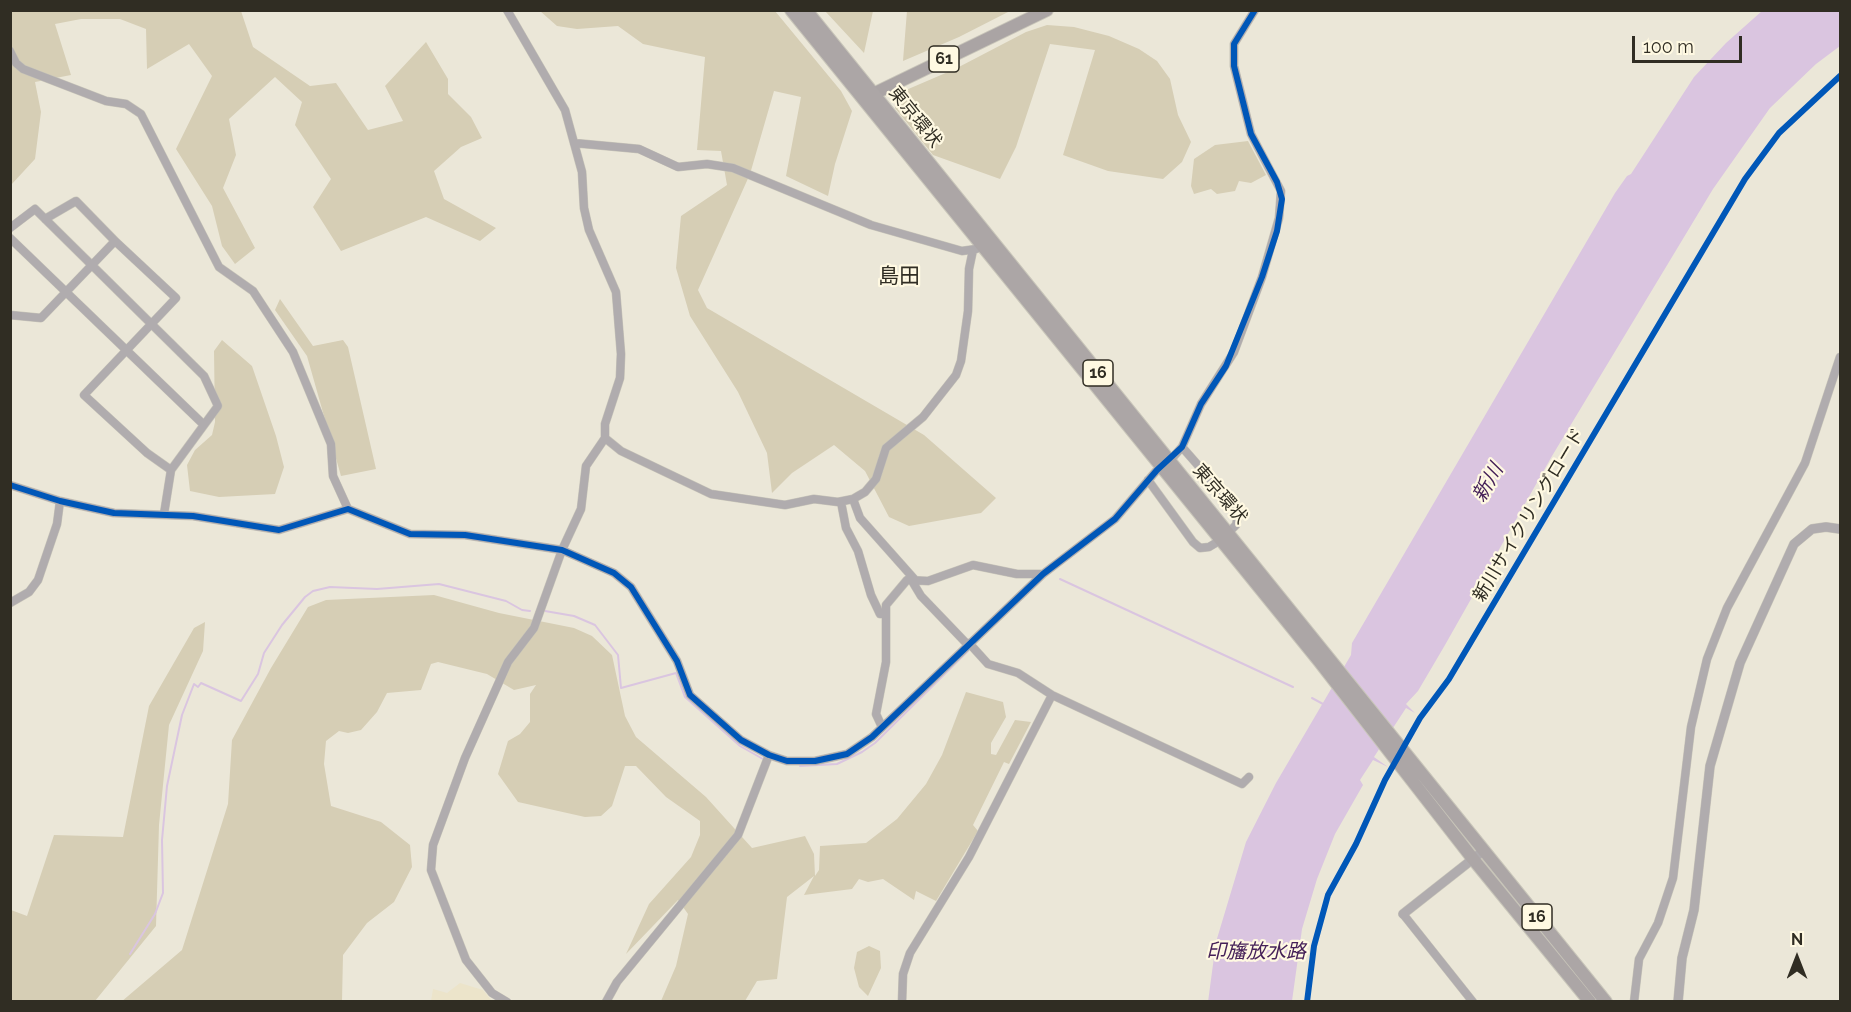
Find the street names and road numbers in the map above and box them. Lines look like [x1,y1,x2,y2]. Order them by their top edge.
road number: 61 [929,46,959,72]
street label: 東京環状 [884,82,946,152]
road number: 16 [1083,360,1113,386]
street label: 新川サイクリングロード [1469,425,1589,605]
street label: 東京環状 [1188,460,1252,528]
road number: 16 [1522,904,1552,930]

